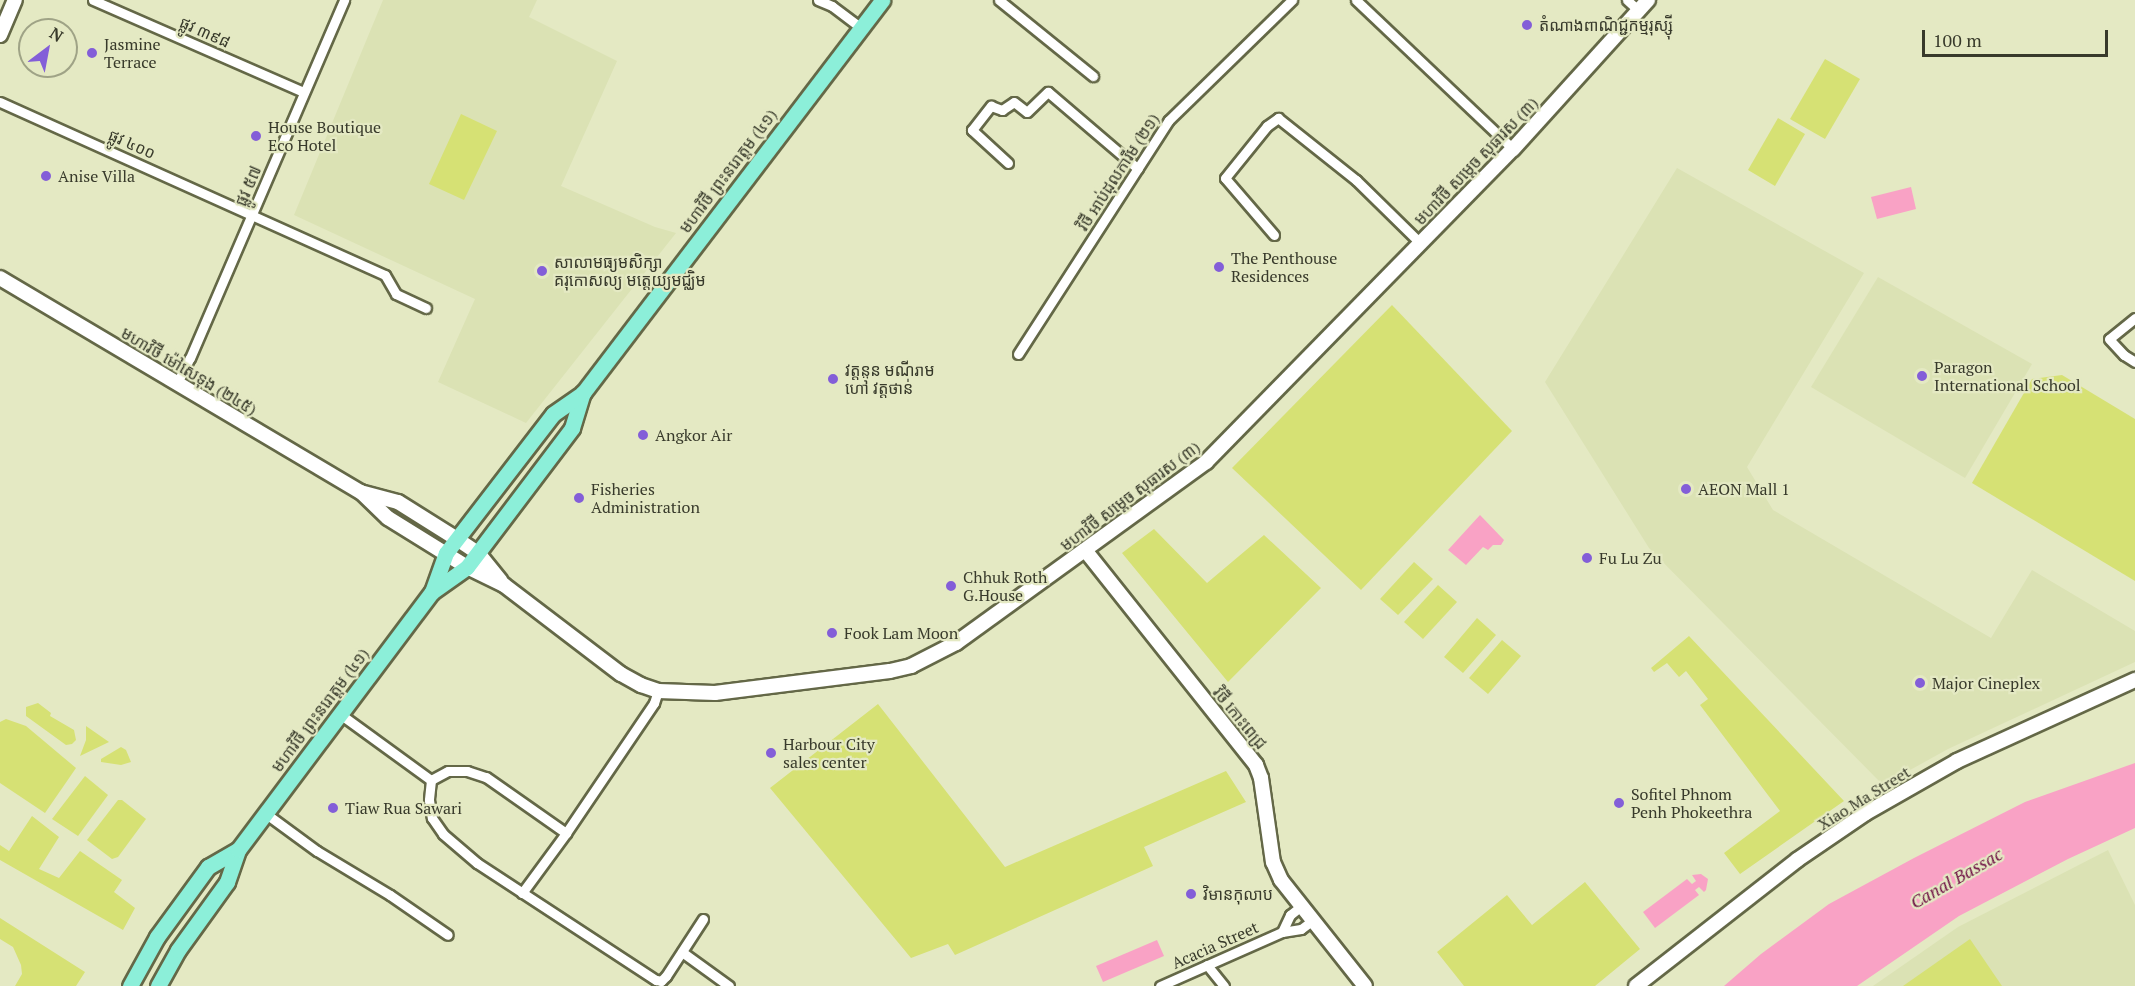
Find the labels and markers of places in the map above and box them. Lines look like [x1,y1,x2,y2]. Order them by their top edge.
place label: តំណាងពាណិជ្ជកម្មរុស្ស៊ី [1539,15,1673,35]
marker: តំណាងពាណិជ្ជកម្មរុស្ស៊ី [1520,18,1534,32]
place label: Jasmine Terrace [104,34,161,72]
marker: Jasmine Terrace [85,46,99,60]
place label: House Boutique Eco Hotel [268,117,381,155]
marker: House Boutique Eco Hotel [249,129,263,143]
place label: Anise Villa [58,166,136,186]
marker: Anise Villa [39,169,53,183]
place label: The Penthouse Residences [1231,248,1337,286]
place label: សាលាមធ្យមសិក្សា គរុកោសល្យ មត្តេយ្យមជ្ឈិម [554,252,706,290]
marker: The Penthouse Residences [1212,260,1226,274]
marker: សាលាមធ្យមសិក្សា គរុកោសល្យ មត្តេយ្យមជ្ឈិម [535,264,549,278]
place label: Paragon International School [1934,357,2081,395]
place label: វត្តនួន មណីរាម ហៅ វត្តថាន់ [845,360,935,398]
marker: Paragon International School [1915,369,1929,383]
marker: វត្តនួន មណីរាម ហៅ វត្តថាន់ [826,372,840,386]
place label: Angkor Air [655,425,733,445]
marker: Angkor Air [636,428,650,442]
place label: Fisheries Administration [591,479,700,517]
place label: AEON Mall 1 [1698,479,1790,499]
marker: AEON Mall 1 [1679,482,1693,496]
marker: Fisheries Administration [572,491,586,505]
place label: Fu Lu Zu [1599,548,1662,568]
marker: Fu Lu Zu [1580,551,1594,565]
place label: Chhuk Roth G.House [963,567,1047,605]
marker: Chhuk Roth G.House [944,579,958,593]
place label: Fook Lam Moon [844,623,958,643]
marker: Fook Lam Moon [825,626,839,640]
place label: Major Cineplex [1932,673,2040,693]
marker: Major Cineplex [1913,676,1927,690]
place label: Harbour City sales center [783,734,875,772]
marker: Harbour City sales center [764,746,778,760]
place label: Sofitel Phnom Penh Phokeethra [1631,784,1752,822]
marker: Sofitel Phnom Penh Phokeethra [1612,796,1626,810]
place label: Tiaw Rua Sawari [345,798,462,818]
marker: Tiaw Rua Sawari [326,801,340,815]
place label: វិមានកុលាប [1203,884,1273,904]
marker: វិមានកុលាប [1184,887,1198,901]

